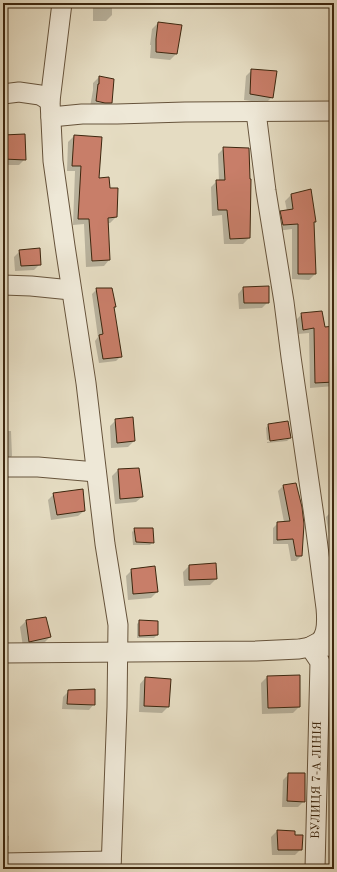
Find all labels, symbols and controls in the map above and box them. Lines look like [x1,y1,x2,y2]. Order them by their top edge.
street label: ВУЛИЦЯ 7-А ЛІНІЯ [310,721,324,839]

